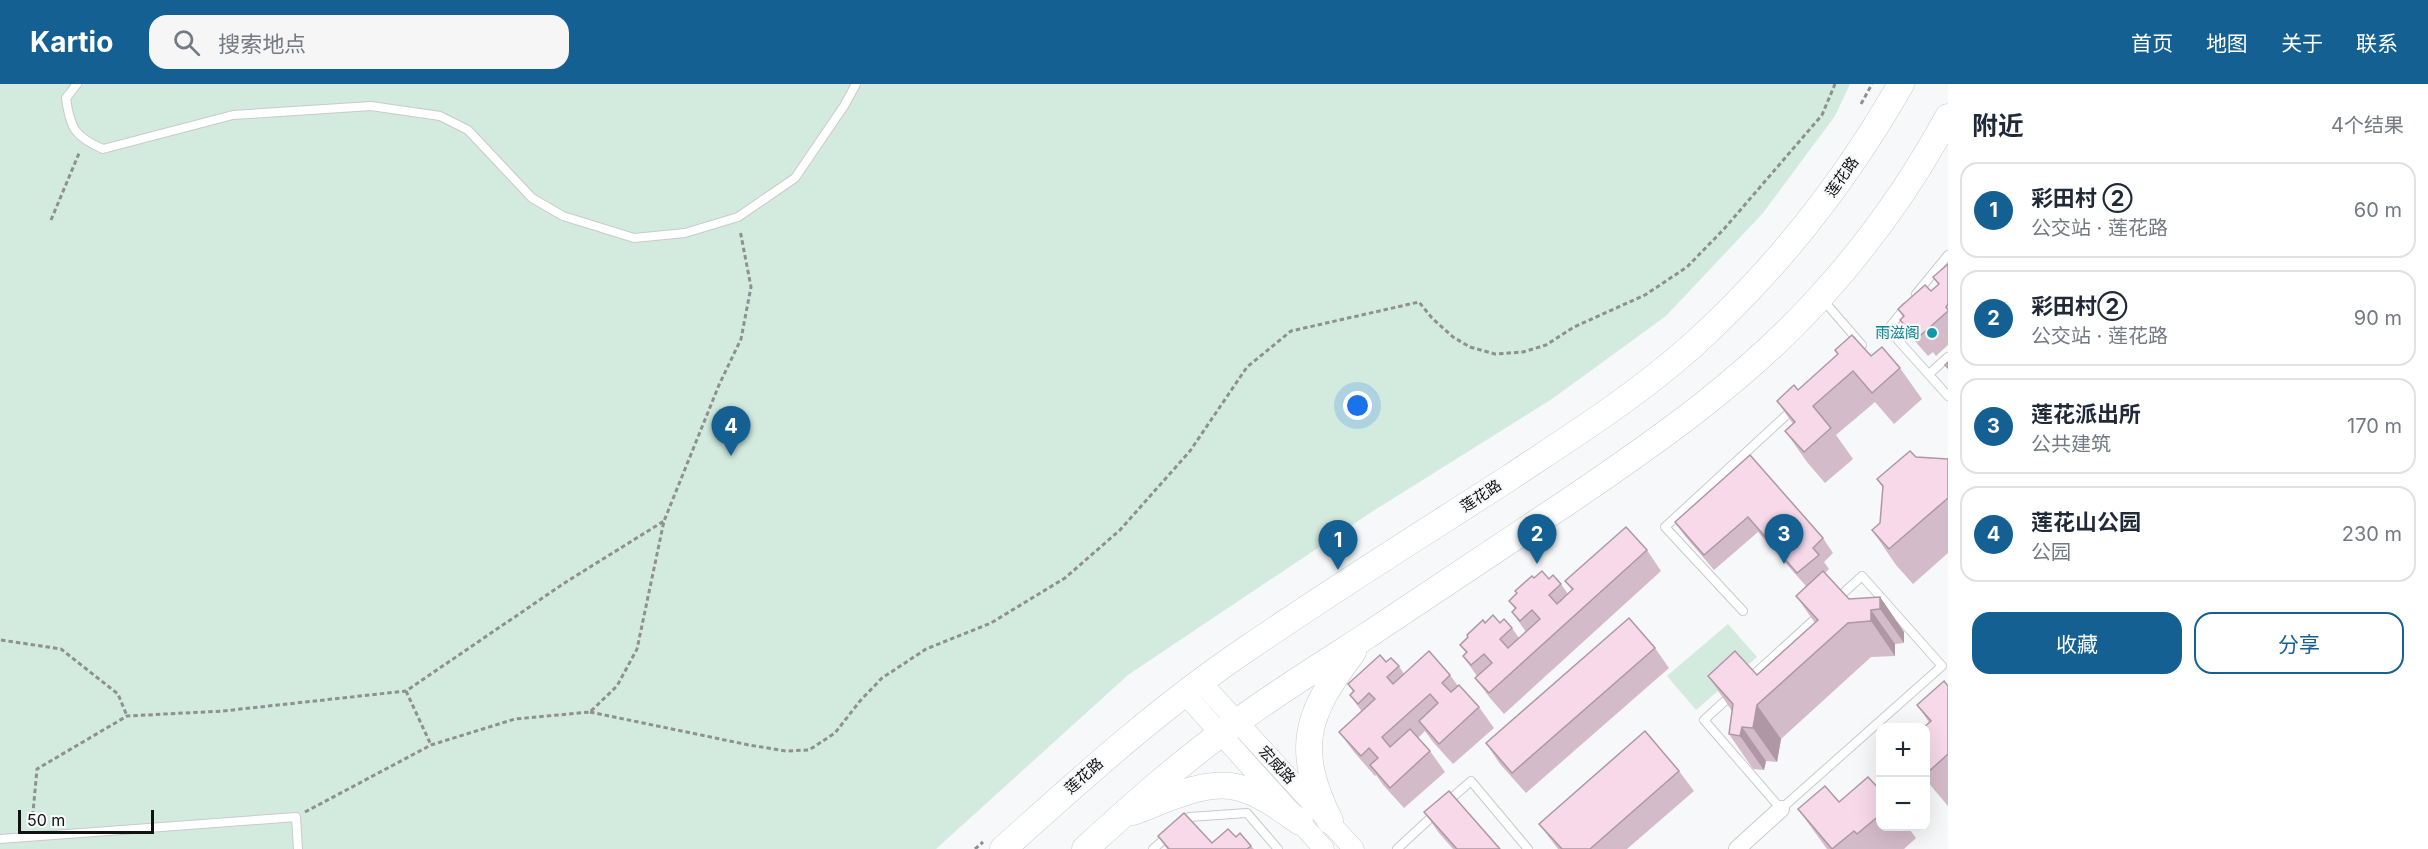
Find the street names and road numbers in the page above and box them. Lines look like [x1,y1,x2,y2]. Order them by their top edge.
street label: 莲花路 [1821,153,1862,201]
street label: 莲花路 [1457,475,1505,516]
street label: 宏威路 [1255,742,1300,788]
street label: 莲花路 [1061,754,1107,798]

